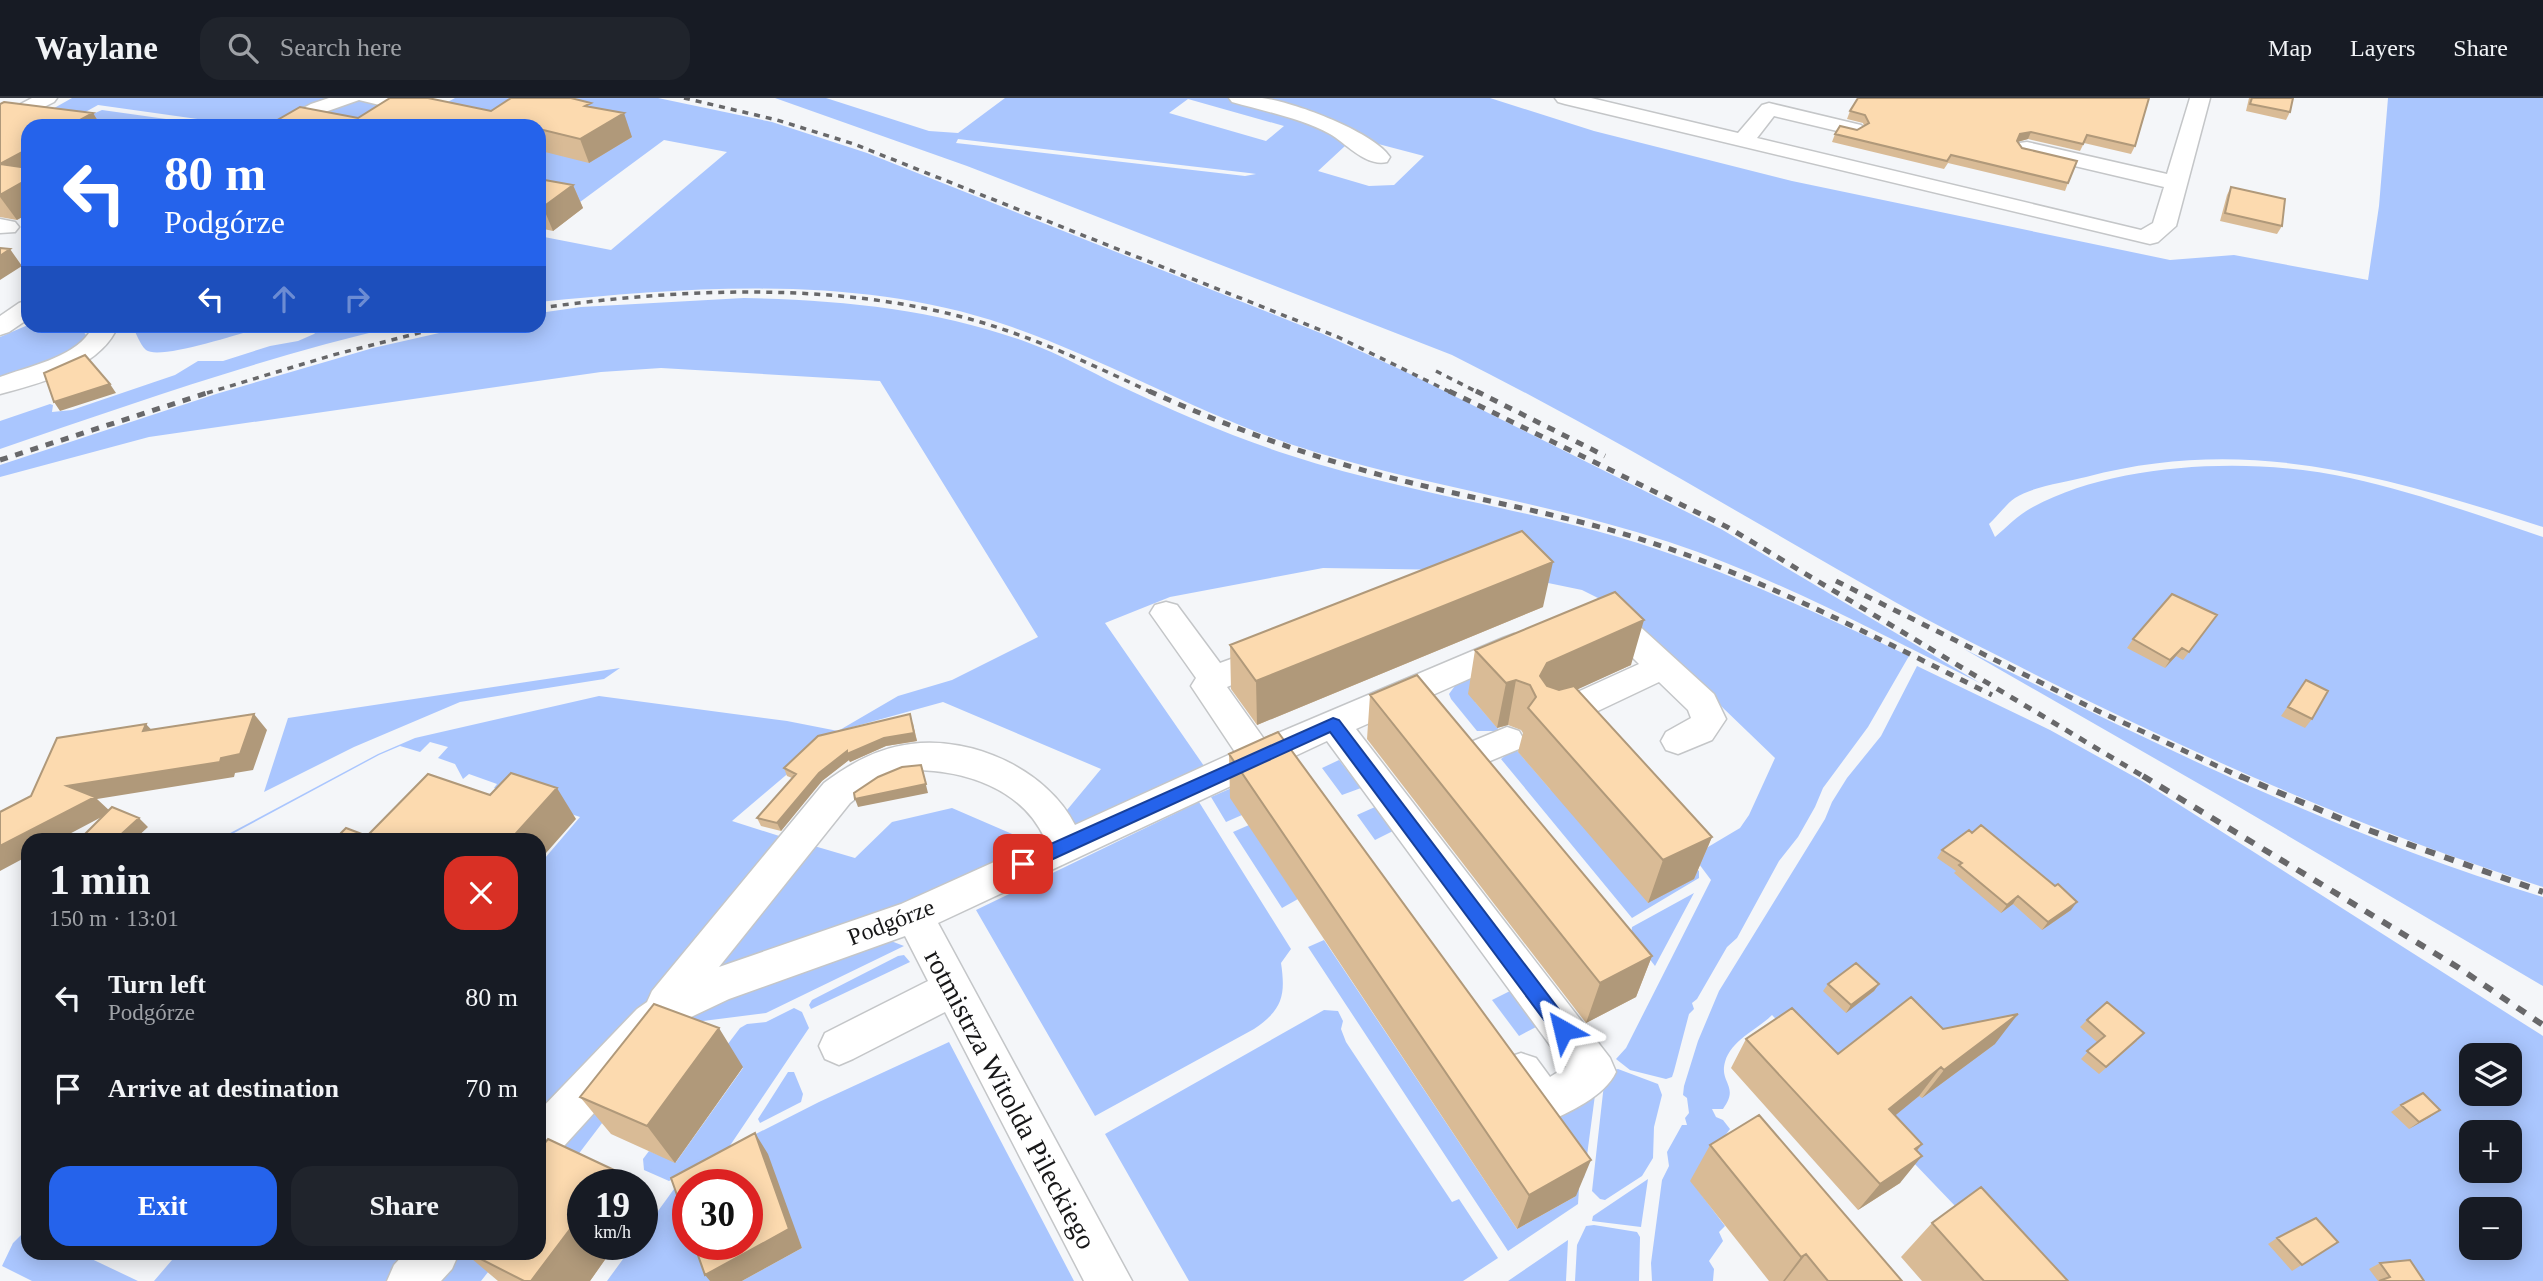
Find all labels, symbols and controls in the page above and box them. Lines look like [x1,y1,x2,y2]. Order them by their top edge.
search box [200,17,690,80]
icon: search [224,29,262,67]
text: Waylane [35,30,158,66]
text: Search here [280,33,402,62]
text: Map [2268,35,2312,61]
text: Layers [2350,35,2415,61]
text: Share [2453,35,2508,61]
text: 80 m [164,146,266,201]
icon: left [49,147,140,238]
text: Podgórze [164,204,285,240]
icon: left [192,280,230,318]
icon: ahead [265,280,303,318]
icon: right [338,280,376,318]
pin [993,834,1053,894]
icon: arrive [1004,845,1042,883]
button: close [444,856,518,930]
text: 1 min [49,857,151,903]
street label: Podgórze [844,894,938,950]
text: 150 m · 13:01 [49,906,179,931]
street label: rotmistrza Witolda Pileckiego [918,944,1103,1254]
text: Turn left [108,970,206,999]
icon: left [49,979,87,1017]
text: 80 m [465,983,518,1012]
position arrow [1526,993,1600,1067]
text: Podgórze [108,1000,195,1025]
map controls [2459,1043,2522,1260]
button: layers [2459,1043,2522,1106]
icon: arrive [49,1070,87,1108]
text: Arrive at destination [108,1074,339,1103]
text: 70 m [465,1074,518,1103]
button: + [2459,1120,2522,1183]
button: Exit [49,1166,277,1246]
button: Share [291,1166,518,1246]
speed limit sign: 30 [672,1169,763,1260]
text: 19 [595,1186,630,1225]
button: − [2459,1197,2522,1260]
text: km/h [594,1222,631,1242]

